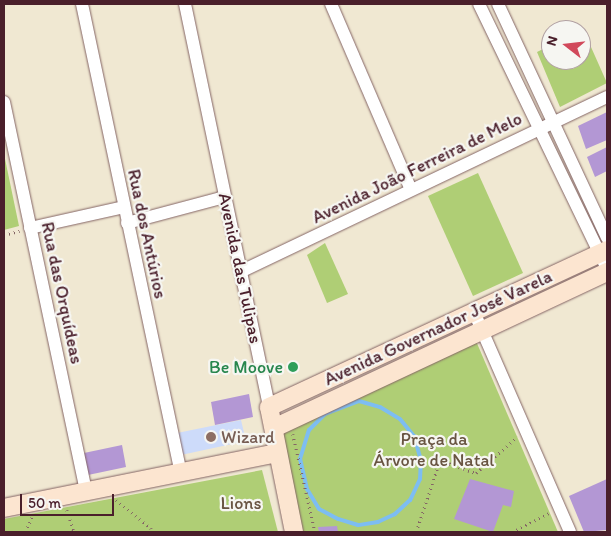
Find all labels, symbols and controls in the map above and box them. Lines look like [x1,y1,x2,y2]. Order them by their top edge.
north arrow [541,20,591,70]
text: N [543,34,562,48]
street label: Avenida João Ferreira de Melo [309,108,525,228]
street label: Rua dos Antúrios [123,167,171,301]
street label: Avenida das Tulipas [214,192,266,344]
street label: Rua das Orquídeas [36,220,88,366]
street label: Avenida Governador José Varela [321,266,555,390]
place label: Be Moove [209,356,283,378]
marker: Be Moove [287,361,299,373]
place label: Wizard [221,426,275,448]
park label: Praça da Árvore de Natal [374,429,494,472]
marker: Wizard [205,431,217,443]
scale bar [22,484,116,516]
park label: Lions [220,492,262,514]
text: 50 m [28,494,61,512]

